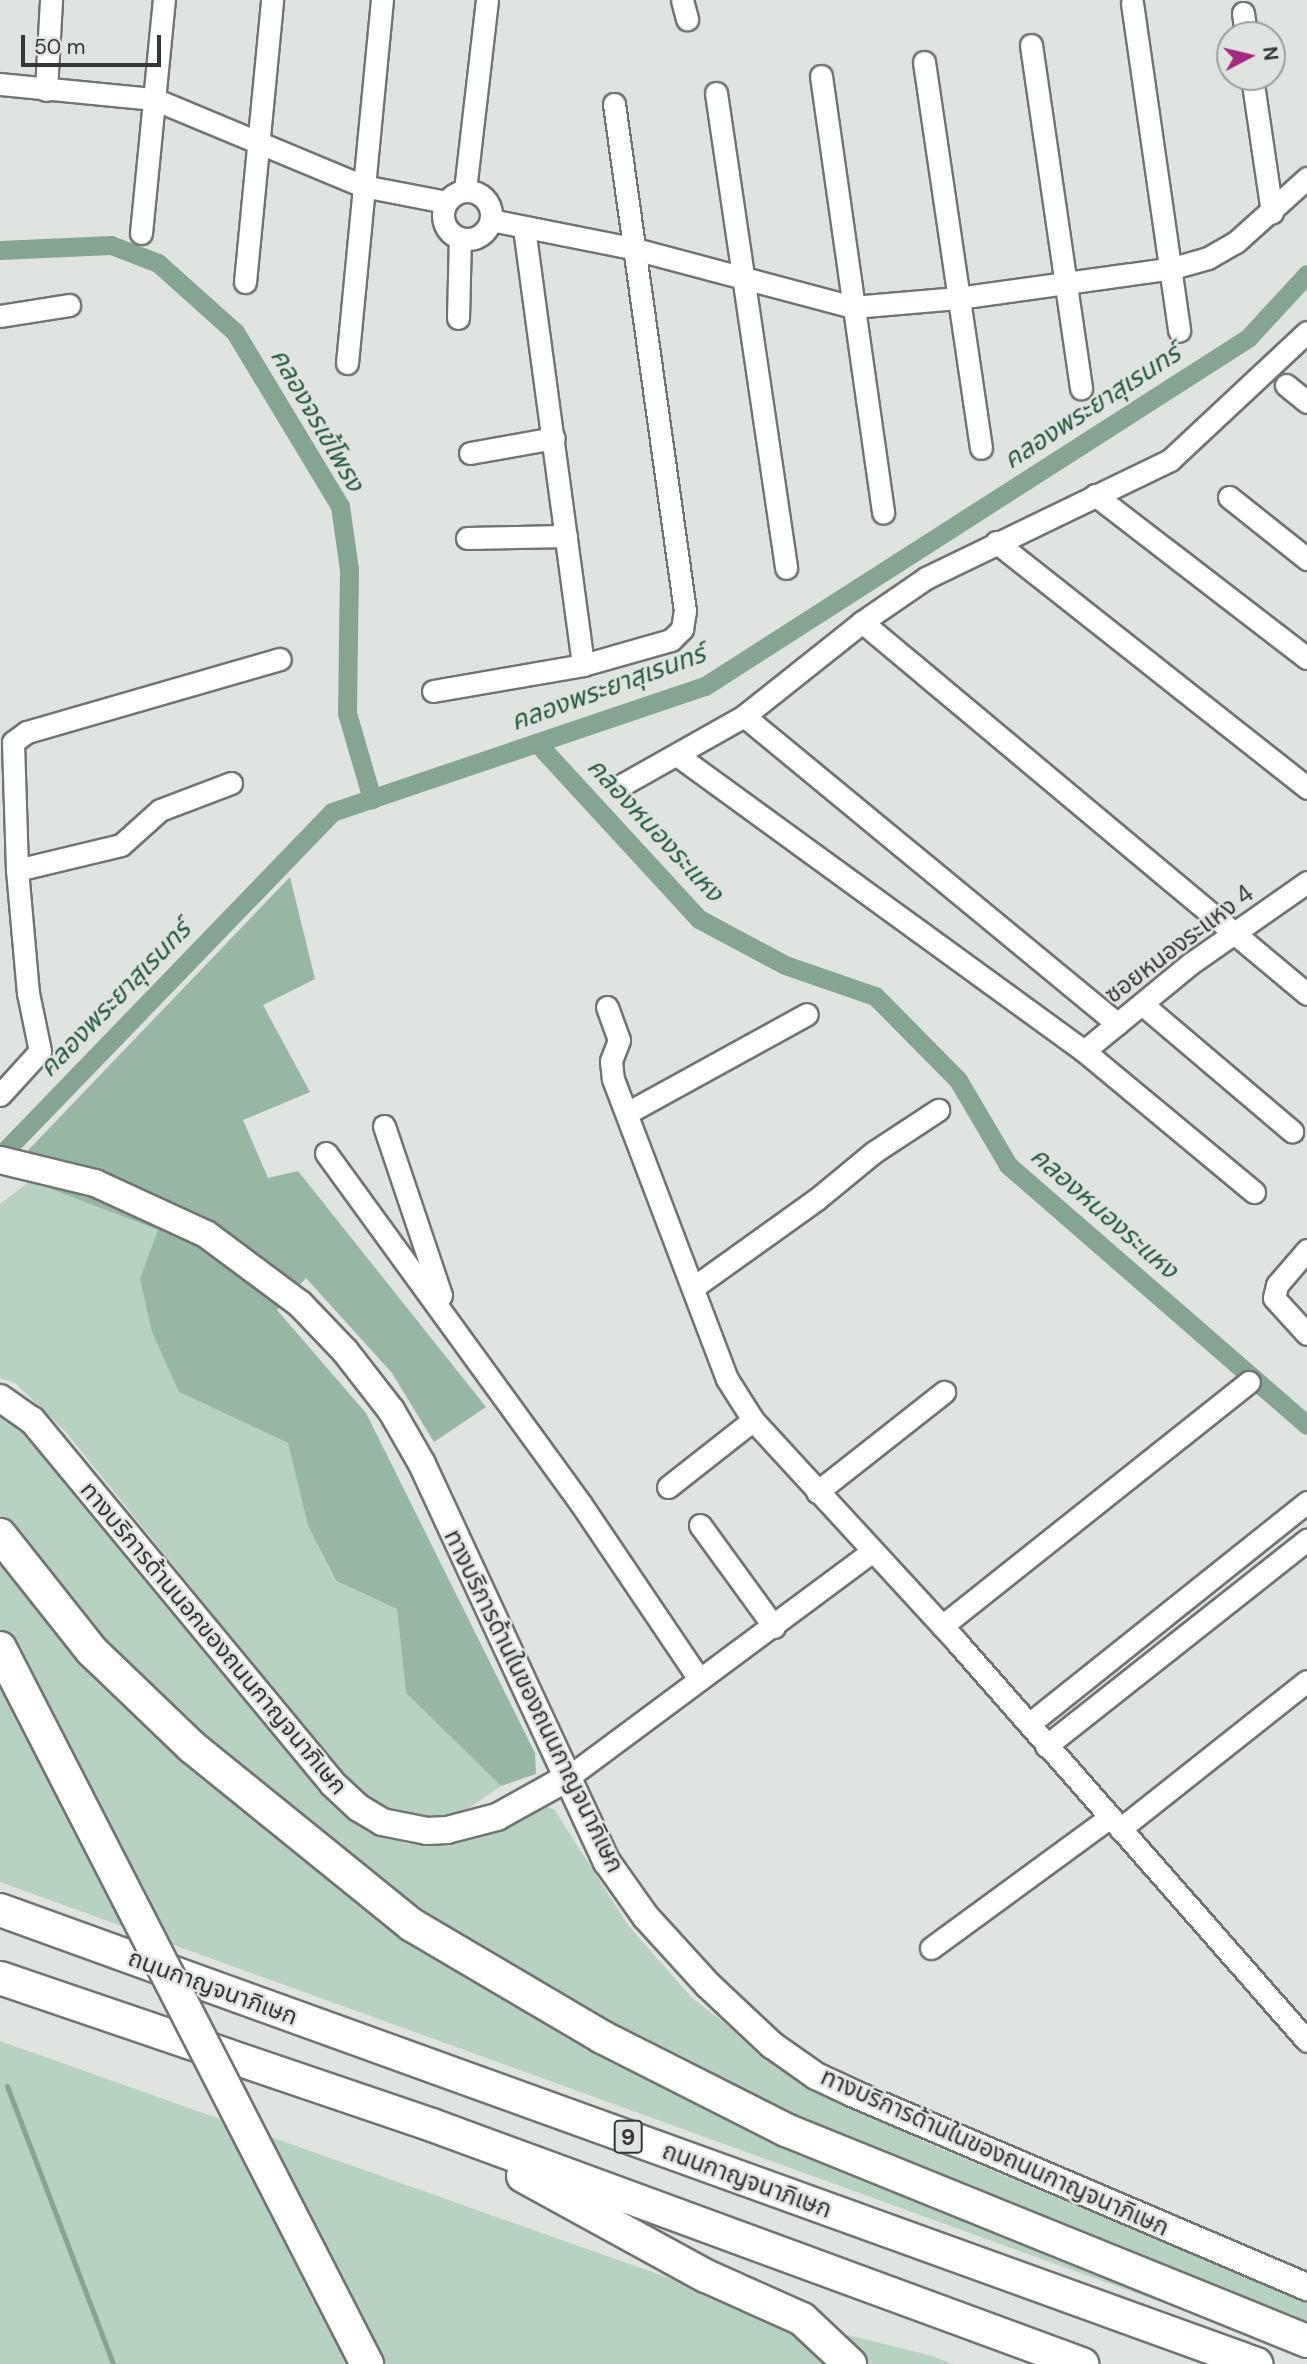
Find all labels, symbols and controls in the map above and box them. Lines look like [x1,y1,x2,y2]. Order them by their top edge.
scale bar [24,21,164,65]
north arrow [1216,21,1286,91]
text: 50 m [34,33,85,61]
text: N [1257,45,1284,62]
water label: คลองพระยาสุเรนทร์ [998,338,1186,476]
water label: คลองจรเข้โพรง [263,343,371,497]
water label: คลองพระยาสุเรนทร์ [507,638,709,738]
water label: คลองหนองระแหง [580,752,730,908]
street label: ซอยหนองระแหง 4 [1099,879,1259,1009]
water label: คลองพระยาสุเรนทร์ [33,915,197,1083]
water label: คลองหนองระแหง [1024,1140,1184,1286]
street label: ทางบริการด้านนอกของถนนกาญจนาภิเษก [75,1476,353,1800]
street label: ทางบริการด้านในของถนนกาญจนาภิเษก [438,1525,630,1877]
street label: ถนนกาญจนาภิเษก [124,1943,302,2031]
street label: ทางบริการด้านในของถนนกาญจนาภิเษก [817,2062,1173,2242]
road number: 9 [612,2118,644,2156]
street label: ถนนกาญจนาภิเษก [658,2136,836,2224]

